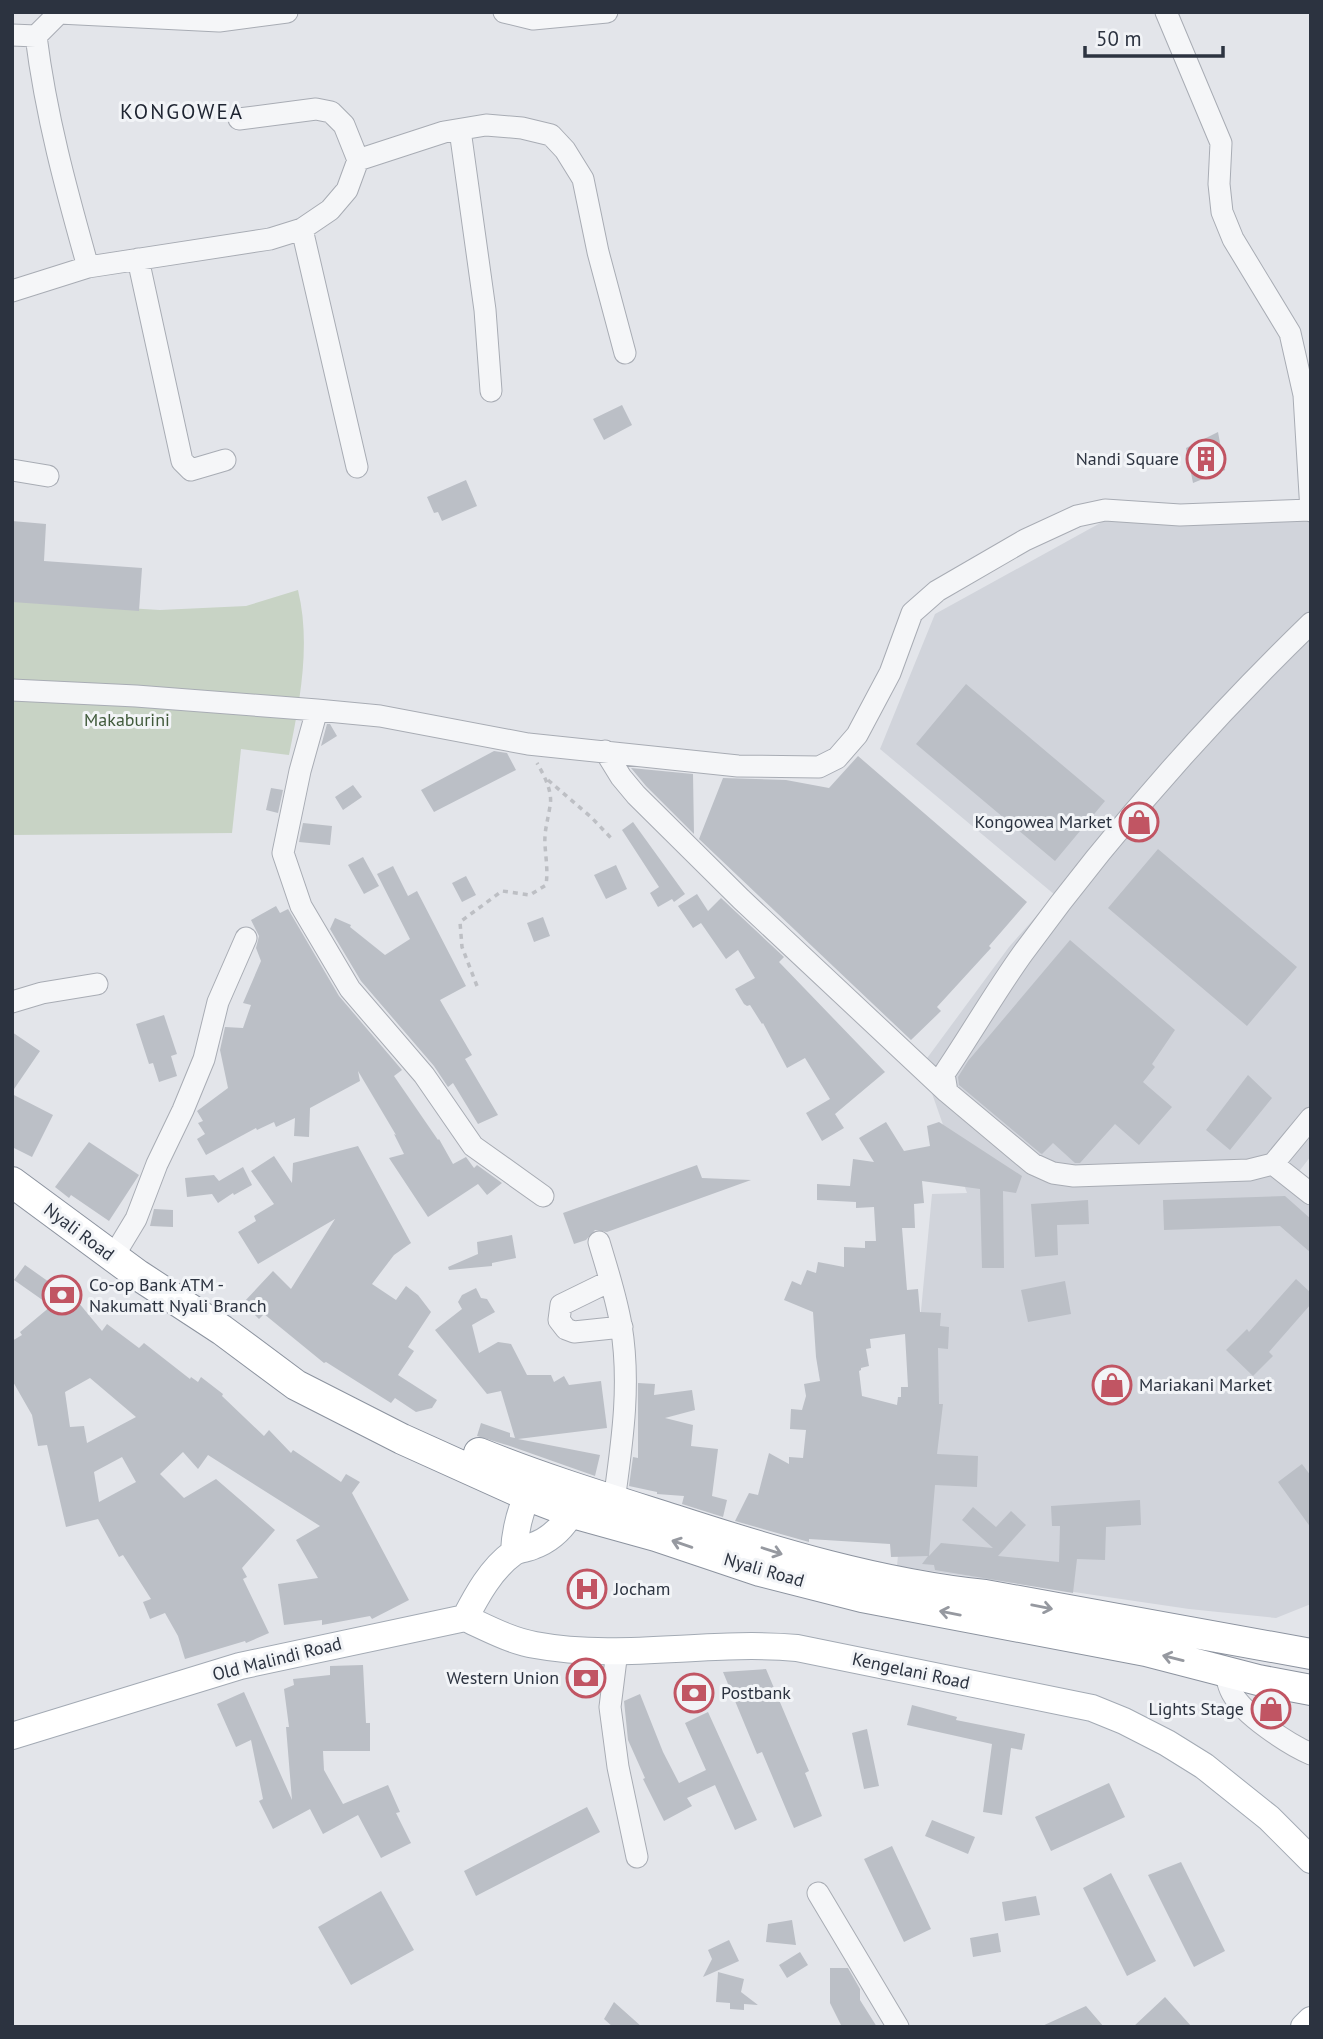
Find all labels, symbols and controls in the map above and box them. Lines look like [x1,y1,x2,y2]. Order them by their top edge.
scale bar [1085,14,1223,58]
text: 50 m [1096,25,1142,52]
district label: KONGOWEA [120,98,244,125]
building icon: Nandi Square [1185,438,1227,480]
place label: Nandi Square [1076,447,1179,470]
park label: Makaburini [84,708,170,731]
shop icon: Kongowea Market [1118,801,1160,843]
place label: Kongowea Market [974,810,1112,833]
street label: Nyali Road [39,1198,119,1266]
place label: Co-op Bank ATM - Nakumatt Nyali Branch [89,1273,267,1317]
bank icon: Co-op Bank ATM - Nakumatt Nyali Branch [41,1274,83,1316]
shop icon: Mariakani Market [1091,1364,1133,1406]
place label: Mariakani Market [1139,1373,1272,1396]
one-way arrow [672,1537,694,1550]
one-way arrow [761,1546,783,1559]
street label: Nyali Road [721,1547,807,1592]
hospital icon: Jocham [566,1568,608,1610]
place label: Jocham [613,1577,670,1600]
one-way arrow [1030,1600,1053,1614]
one-way arrow [939,1606,962,1619]
street label: Old Malindi Road [210,1631,344,1686]
street label: Kengelani Road [850,1647,972,1694]
one-way arrow [1162,1651,1184,1664]
bank icon: Western Union [565,1657,607,1699]
place label: Western Union [446,1666,559,1689]
bank icon: Postbank [673,1672,715,1714]
place label: Postbank [721,1681,791,1704]
shop icon: Lights Stage [1250,1688,1292,1730]
place label: Lights Stage [1148,1697,1244,1720]

